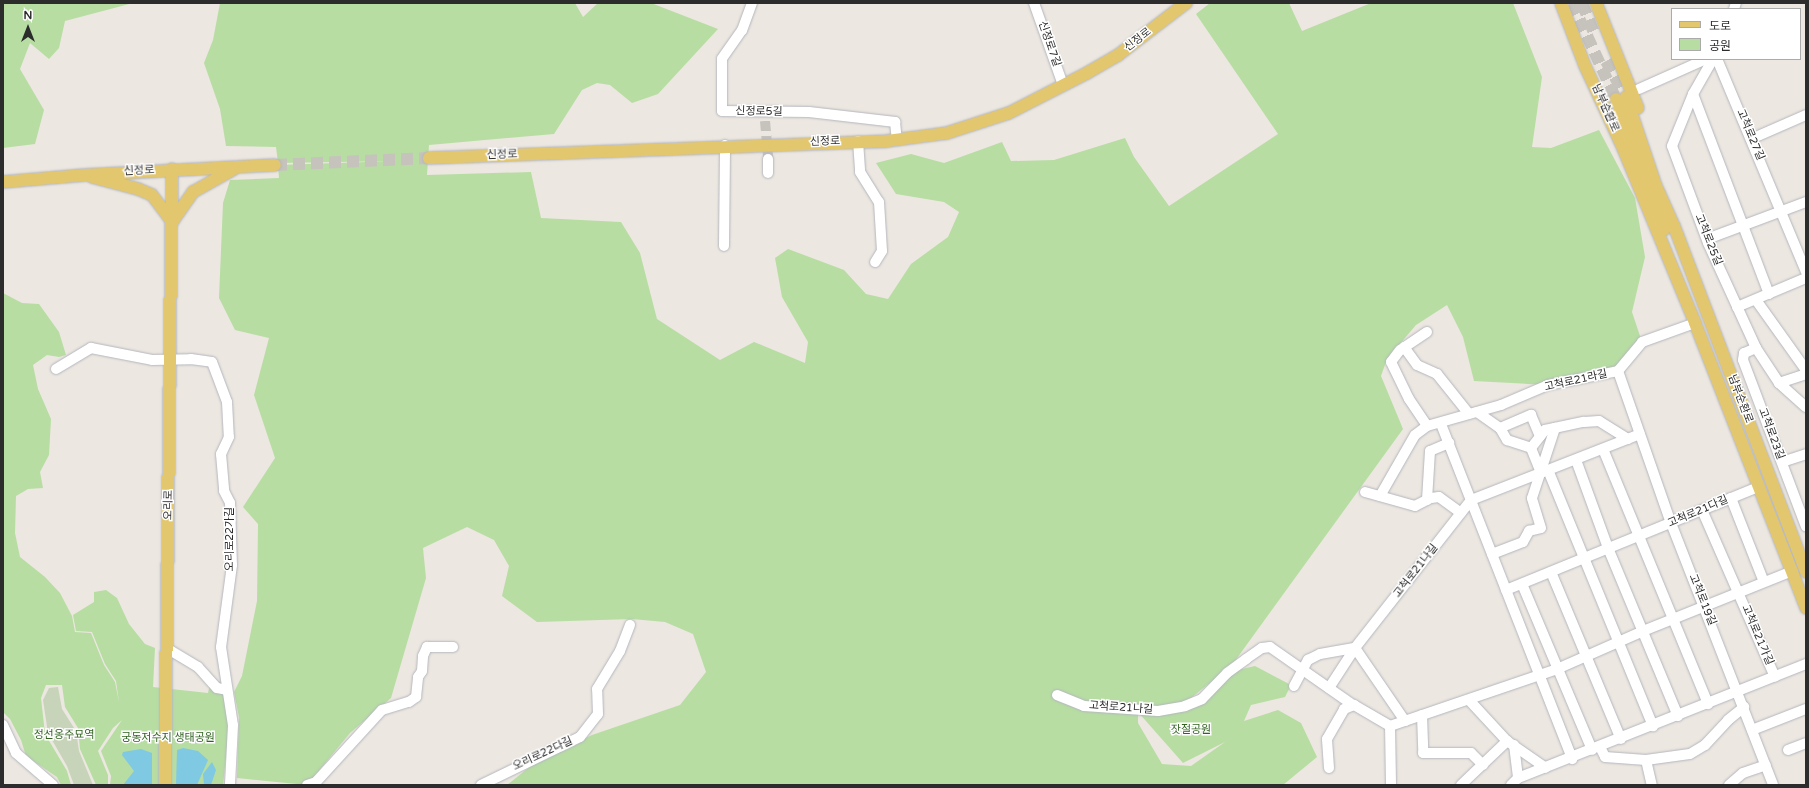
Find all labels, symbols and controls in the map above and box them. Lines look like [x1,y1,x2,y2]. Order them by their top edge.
north arrow [8,8,48,48]
legend [1671,8,1801,60]
text: N [24,9,32,22]
street label: 신정로7길 [1035,19,1063,69]
text: 도로 [1709,19,1731,33]
street label: 신정로 [1122,25,1154,55]
text: 공원 [1709,39,1731,53]
street label: 남부순환로 [1589,82,1621,134]
street label: 신정로5길 [735,105,783,119]
street label: 고척로27길 [1733,107,1767,163]
street label: 신정로 [810,135,840,149]
street label: 신정로 [487,148,517,162]
street label: 신정로 [123,164,155,178]
street label: 고척로25길 [1692,212,1724,268]
street label: 고척로21라길 [1543,367,1609,395]
street label: 남부순환로 [1725,373,1755,425]
street label: 고척로23길 [1755,406,1787,462]
street label: 오리로 [162,490,176,520]
street label: 고척로21다길 [1666,493,1730,531]
street label: 오리로22가길 [223,507,237,571]
street label: 고척로21나길 [1391,542,1441,600]
street label: 고척로19길 [1686,572,1718,628]
street label: 고척로21가길 [1738,603,1776,667]
street label: 고척로21나길 [1088,699,1154,717]
park label: 잣절공원 [1171,723,1211,737]
park label: 정선옹주묘역 [34,728,94,742]
park label: 궁동저수지 생태공원 [121,731,215,745]
street label: 오리로22다길 [511,734,575,774]

